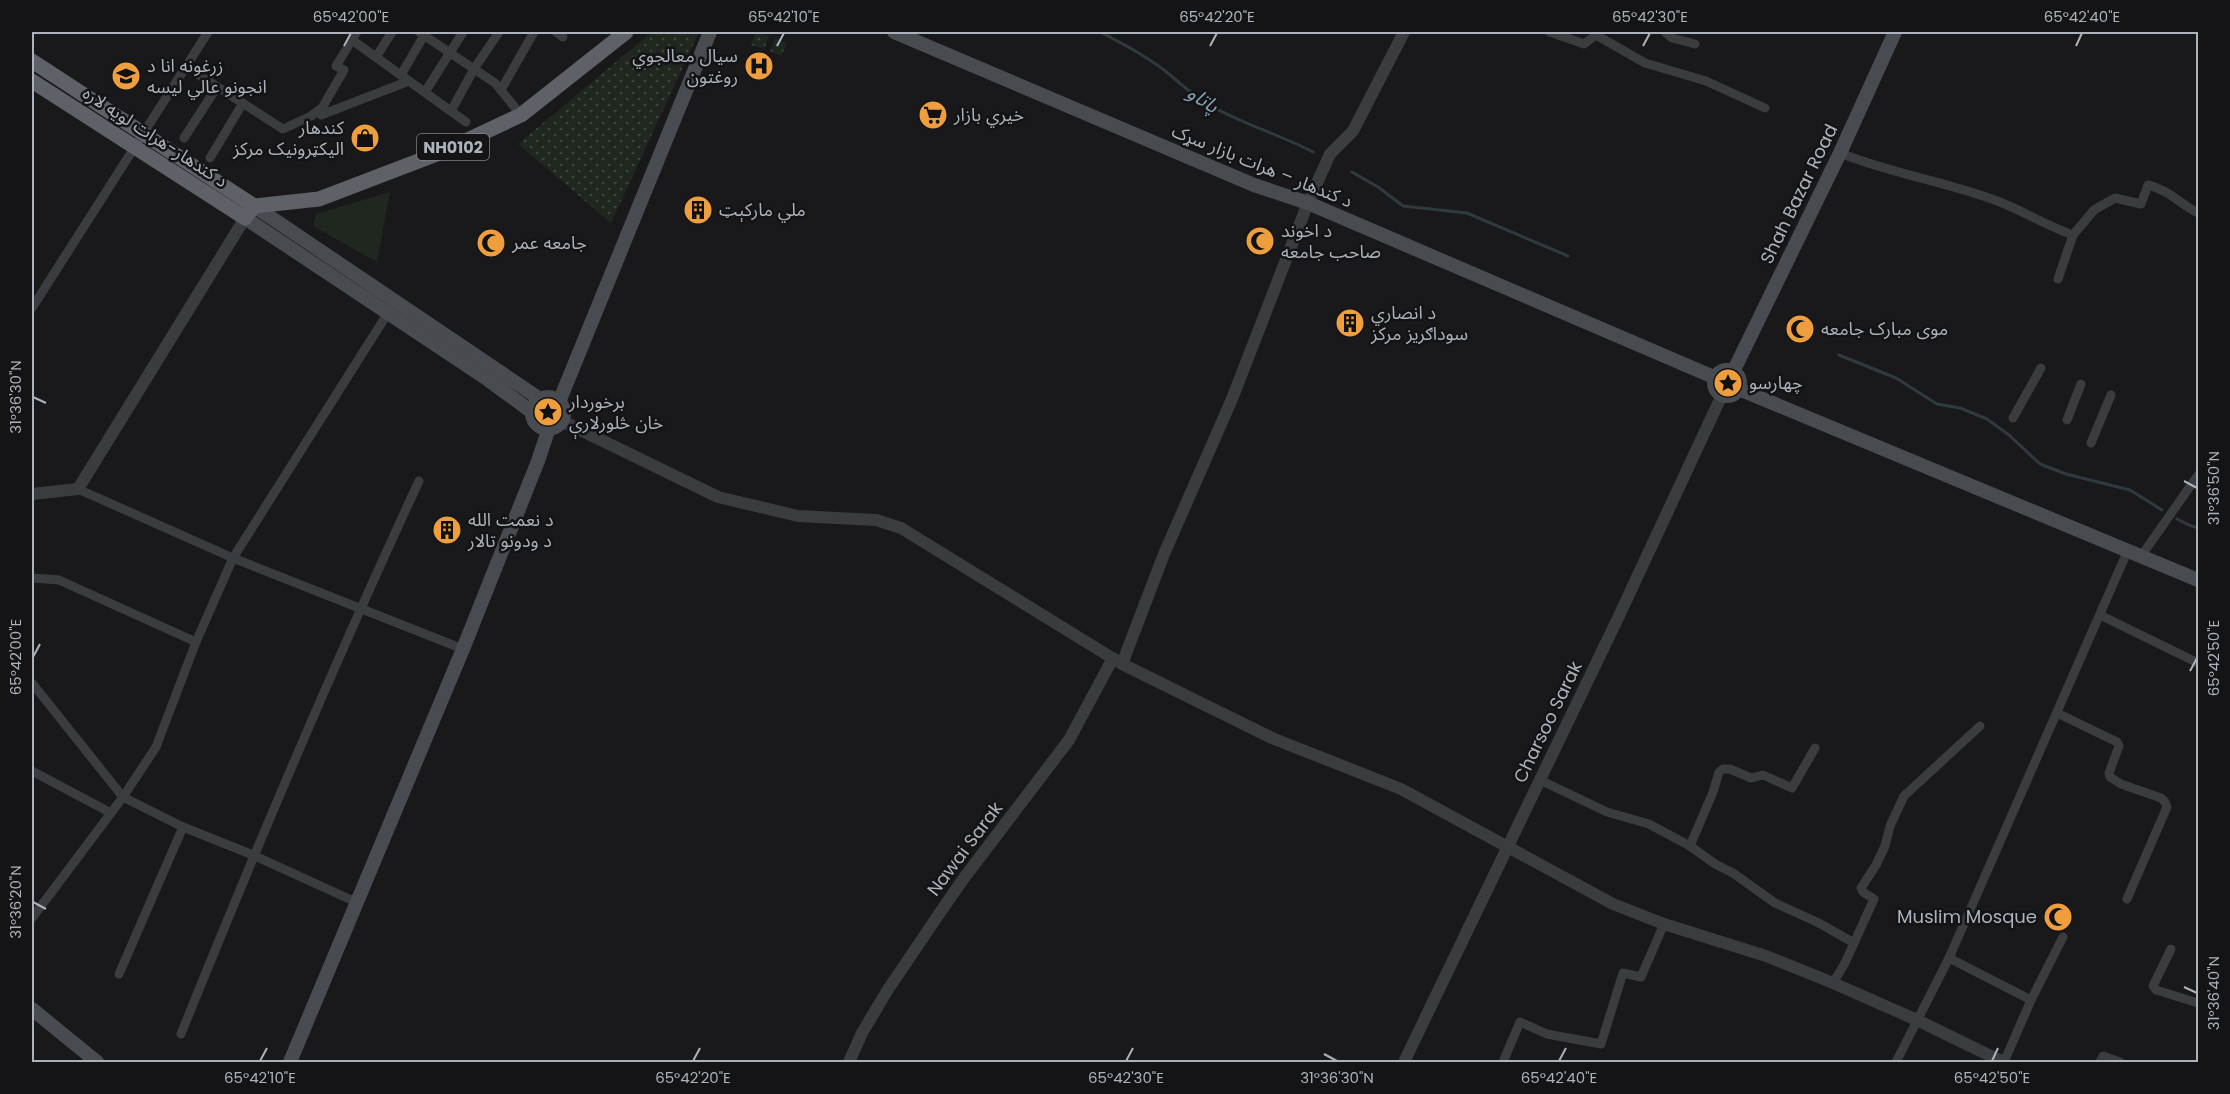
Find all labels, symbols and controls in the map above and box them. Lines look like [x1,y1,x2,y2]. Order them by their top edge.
text: 65°42'00"E [313,6,389,27]
text: 65°42'10"E [748,6,820,27]
text: 65°42'20"E [1179,6,1255,27]
text: 65°42'30"E [1612,6,1688,27]
text: 65°42'40"E [2044,6,2120,27]
place label: سيال معالجوي روغتون [632,43,738,89]
hospital icon: سيال معالجوي روغتون [743,50,775,82]
place label: زرغونه انا د انجونو عالي لیسه [147,53,267,100]
school or university icon: زرغونه انا د انجونو عالي لیسه [110,60,142,92]
water label: پاتاو [1182,78,1224,120]
street label: د کندهار-هرات لويه لاره [78,80,233,193]
supermarket icon: خیري بازار [917,99,949,131]
place label: خیري بازار [953,102,1024,128]
place label: کندهار الیکټرونیک مرکز [232,115,345,161]
street label: د کندهار – هرات بازار سړک [1168,118,1356,213]
street label: Shah Bazar Road [1754,120,1843,268]
shop icon: کندهار الیکټرونیک مرکز [349,122,381,154]
road number: NH0102 [417,134,489,160]
building icon: ملي مارکېټ [682,194,714,226]
place label: ملي مارکېټ [719,197,806,223]
place label: د اخوند صاحب جامعه [1281,218,1381,264]
mosque icon: د اخوند صاحب جامعه [1244,225,1276,257]
mosque icon: جامعه عمر [475,227,507,259]
place label: جامعه عمر [511,230,587,255]
place label: د انصاري سوداګریز مرکز [1370,300,1468,346]
building icon: د انصاري سوداګریز مرکز [1334,307,1366,339]
mosque icon: موی مبارک جامعه [1784,313,1816,345]
place label: موی مبارک جامعه [1821,316,1948,341]
text: 31°36'30"N [5,360,26,434]
place icon: چهارسو [1712,367,1744,399]
place label: چهارسو [1749,370,1803,395]
place label: برخوردار خان څلورلارې [568,389,663,439]
place icon: برخوردار خان څلورلارې [532,396,564,428]
text: 31°36'50"N [2203,451,2224,525]
place label: د نعمت الله د ودونو تالار [467,507,554,553]
building icon: د نعمت الله د ودونو تالار [431,514,463,546]
text: 65°42'00"E [5,619,26,695]
text: 65°42'50"E [2203,620,2224,696]
street label: Charsoo Sarak [1507,656,1588,787]
street label: Nawai Sarak [921,796,1009,901]
text: 31°36'20"N [5,865,26,939]
mosque icon: Muslim Mosque [2042,901,2074,933]
place label: Muslim Mosque [1897,904,2037,929]
text: 31°36'40"N [2203,956,2224,1030]
text: 65°42'10"E [224,1067,296,1088]
text: 65°42'20"E [655,1067,731,1088]
text: 65°42'30"E [1088,1067,1164,1088]
text: 31°36'30"N [1300,1067,1374,1088]
text: 65°42'40"E [1521,1067,1597,1088]
text: 65°42'50"E [1954,1067,2030,1088]

